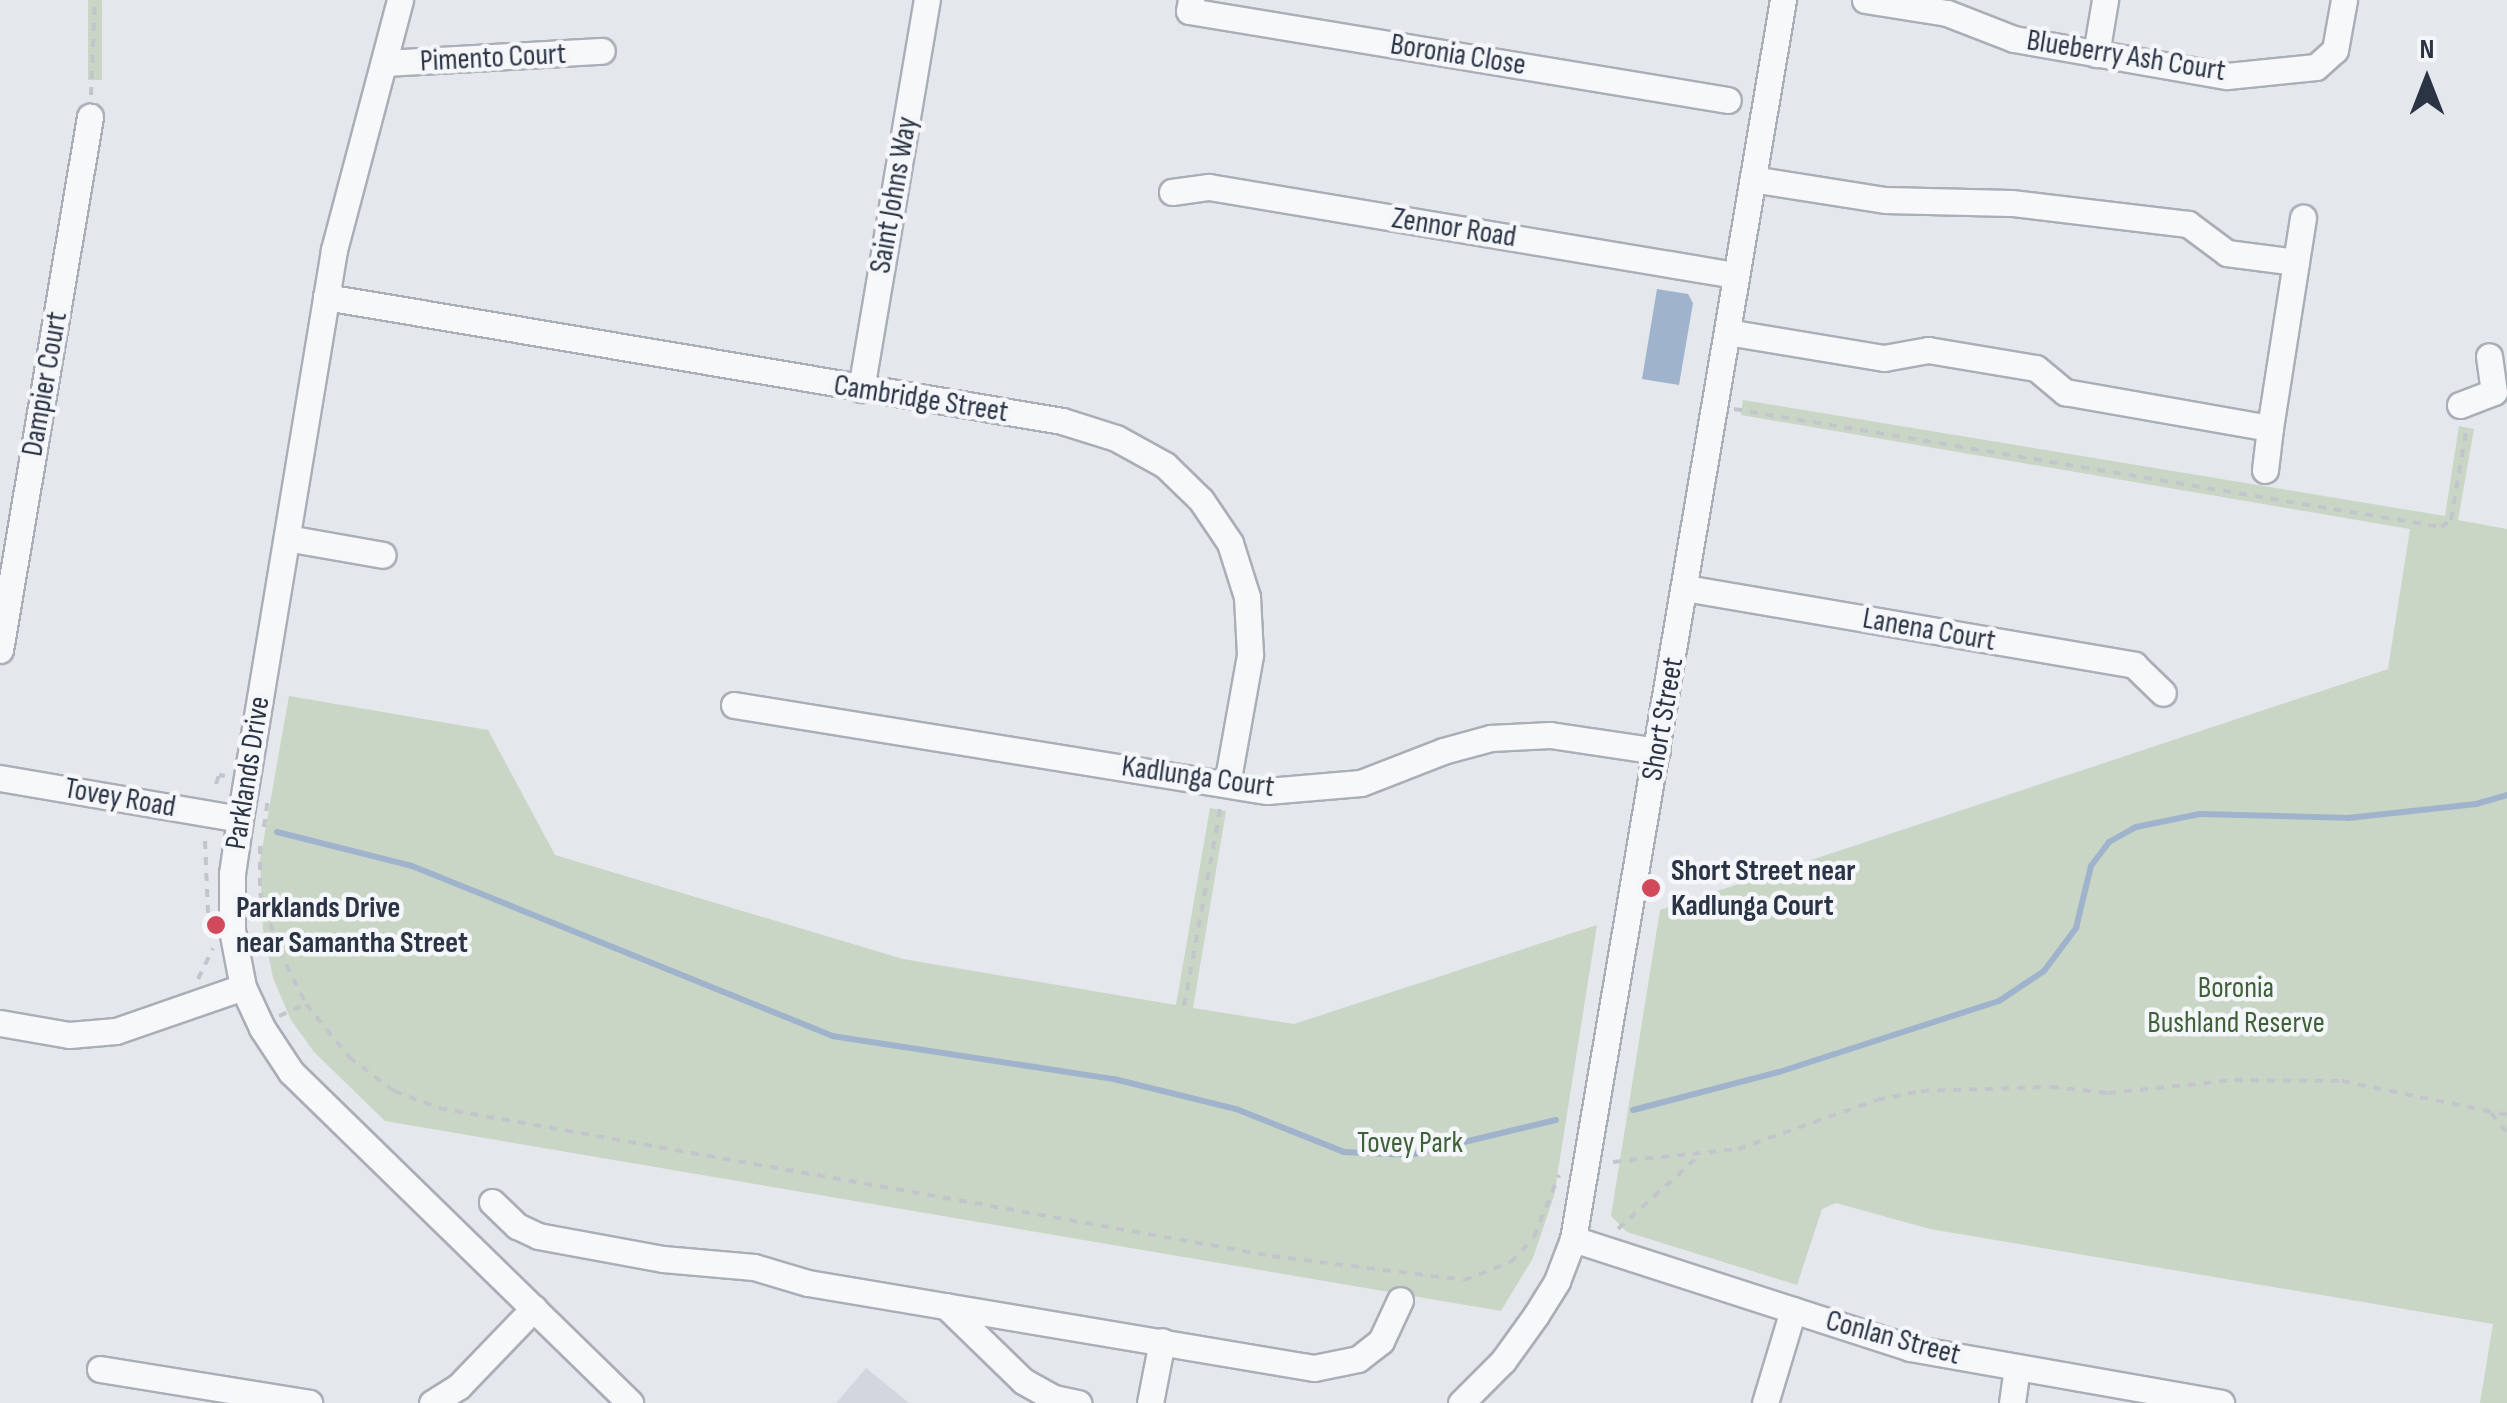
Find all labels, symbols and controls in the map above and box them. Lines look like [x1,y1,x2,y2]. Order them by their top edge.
street label: Blueberry Ash Court [2024,23,2228,89]
street label: Boronia Close [1388,27,1528,83]
north arrow [2377,30,2477,130]
text: N [2420,33,2434,66]
street label: Pimento Court [419,36,567,80]
street label: Saint Johns Way [863,114,925,276]
street label: Zennor Road [1389,200,1519,256]
street label: Dampier Court [15,309,75,459]
street label: Cambridge Street [831,367,1011,431]
street label: Lanena Court [1860,601,1998,659]
street label: Short Street [1634,655,1692,783]
street label: Parklands Drive [218,694,278,852]
street label: Kadlunga Court [1119,748,1277,806]
street label: Tovey Road [62,771,178,825]
place label: Short Street near Kadlunga Court [1671,853,1856,924]
marker: Short Street near Kadlunga Court [1640,877,1662,899]
place label: Parklands Drive near Samantha Street [236,890,468,960]
marker: Parklands Drive near Samantha Street [205,914,227,936]
park label: Boronia Bushland Reserve [2147,970,2325,1040]
park label: Tovey Park [1357,1125,1463,1161]
street label: Conlan Street [1822,1303,1964,1373]

